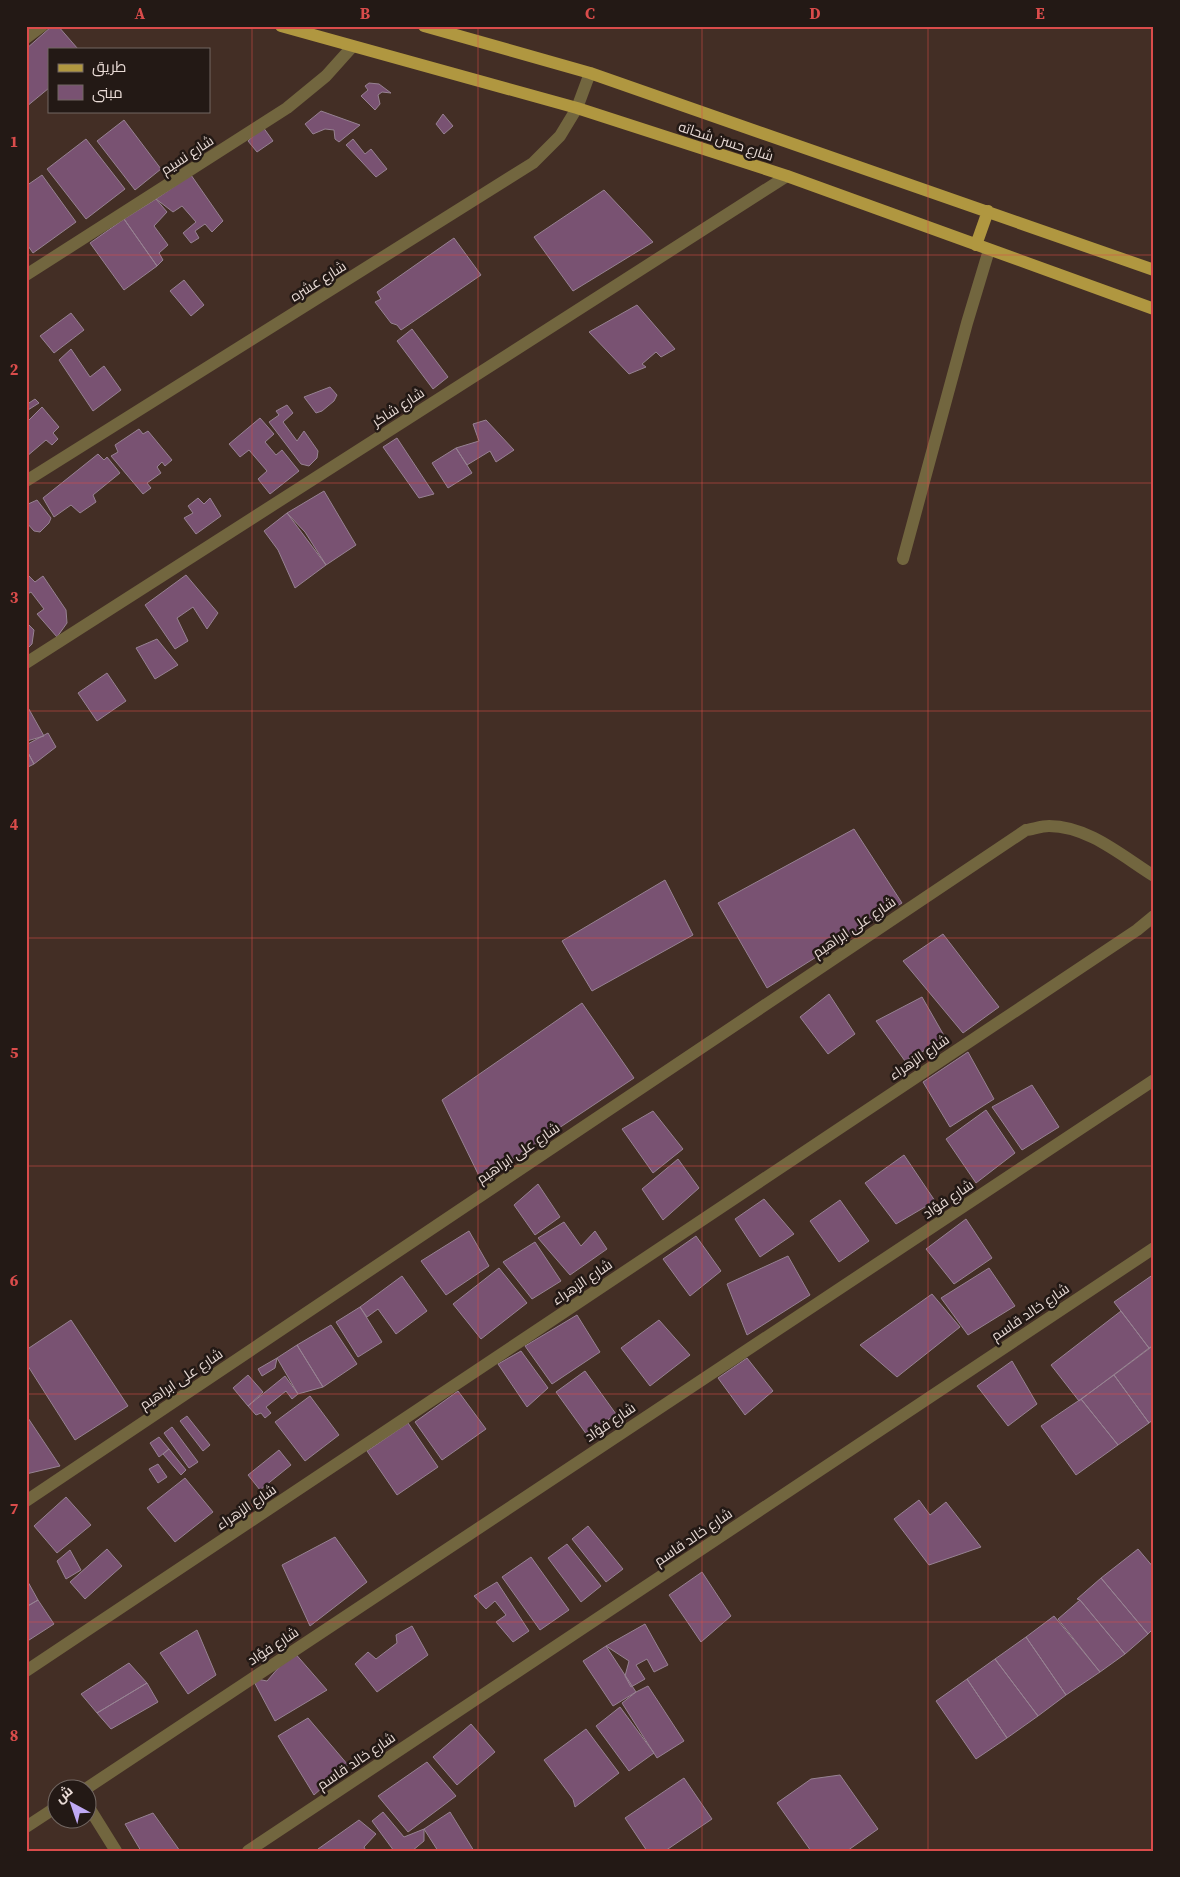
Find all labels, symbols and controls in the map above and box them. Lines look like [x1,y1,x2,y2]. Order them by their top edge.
text: A [135,2,146,24]
text: B [360,2,371,24]
text: C [585,2,595,24]
text: D [809,2,821,24]
text: E [1035,2,1045,24]
legend [48,48,210,112]
text: طريق [92,56,126,77]
text: مبنى [92,82,123,103]
street label: شارع حسن شحاته [676,116,776,166]
text: 1 [10,130,18,152]
street label: شارع نسيم [157,130,217,180]
street label: شارع عشره [286,256,350,306]
text: 2 [10,358,19,380]
street label: شارع شاكر [367,383,428,432]
text: 3 [10,586,19,608]
text: 4 [10,813,19,835]
street label: شارع على ابراهيم [808,892,900,962]
street label: شارع الزهراء [885,1029,953,1085]
text: 5 [10,1041,19,1063]
street label: شارع على ابراهيم [472,1118,564,1188]
street label: شارع فؤاد [919,1175,977,1223]
street label: شارع الزهراء [548,1254,616,1310]
text: 6 [10,1269,19,1291]
street label: شارع خالد قاسم [987,1278,1073,1346]
street label: شارع على ابراهيم [135,1344,227,1414]
street label: شارع فؤاد [581,1398,639,1446]
street label: شارع الزهراء [212,1479,280,1535]
text: 7 [10,1497,19,1519]
street label: شارع خالد قاسم [650,1503,736,1571]
street label: شارع فؤاد [243,1622,303,1670]
text: 8 [10,1724,18,1746]
street label: شارع خالد قاسم [313,1727,399,1795]
north arrow [48,1780,98,1830]
text: ش [50,1781,77,1807]

